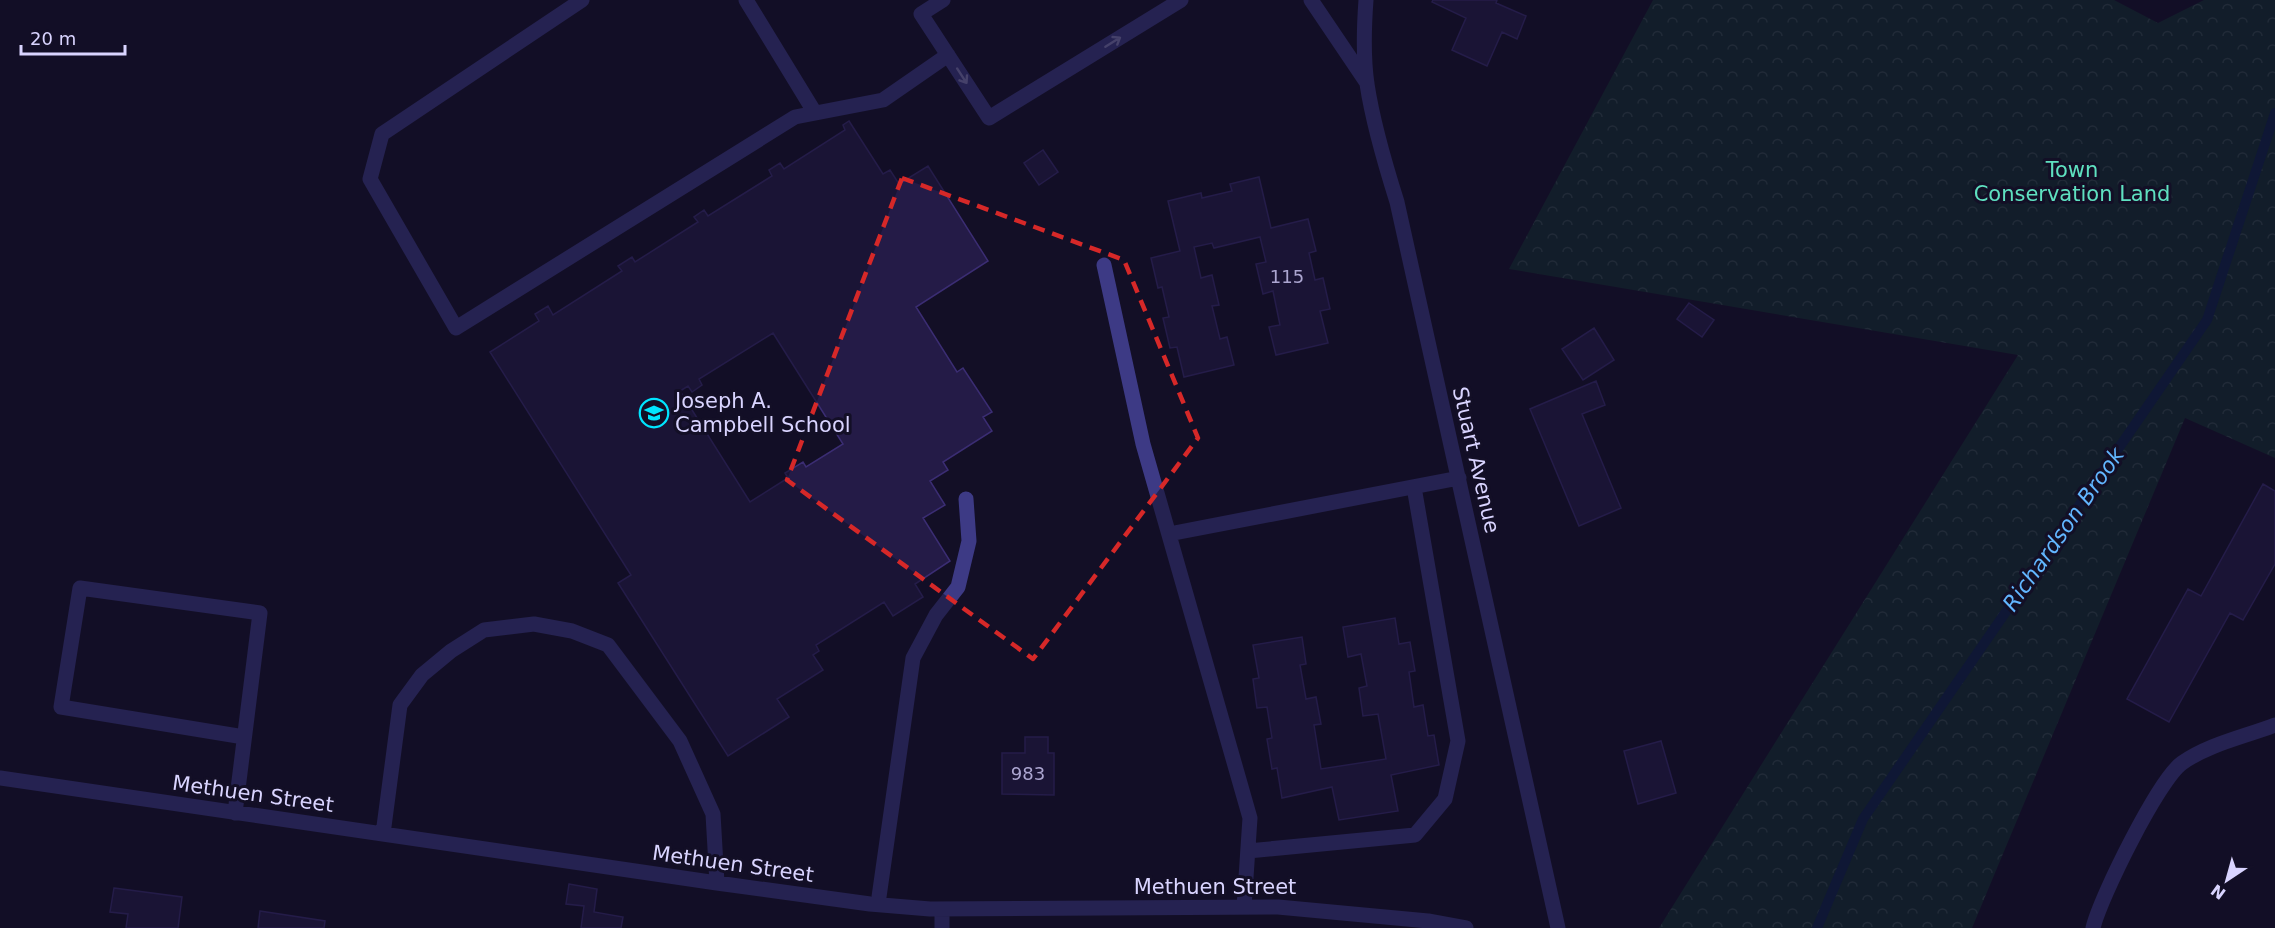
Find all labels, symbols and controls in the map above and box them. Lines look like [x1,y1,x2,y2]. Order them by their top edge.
scale bar [21,18,124,56]
text: 20 m [30,28,76,49]
one-way arrow [1104,35,1121,47]
one-way arrow [956,68,968,84]
park label: Town Conservation Land [1974,158,2170,206]
house number: 115 [1270,266,1304,287]
street label: Stuart Avenue [1448,385,1504,535]
place label: Joseph A. Campbell School [673,389,851,437]
school or university icon: Joseph A. Campbell School [638,397,670,429]
water label: Richardson Brook [1998,442,2130,616]
house number: 983 [1011,763,1045,784]
street label: Methuen Street [171,771,335,817]
street label: Methuen Street [651,841,815,887]
north arrow [2197,850,2257,910]
street label: Methuen Street [1134,875,1296,899]
text: N [2207,880,2229,903]

